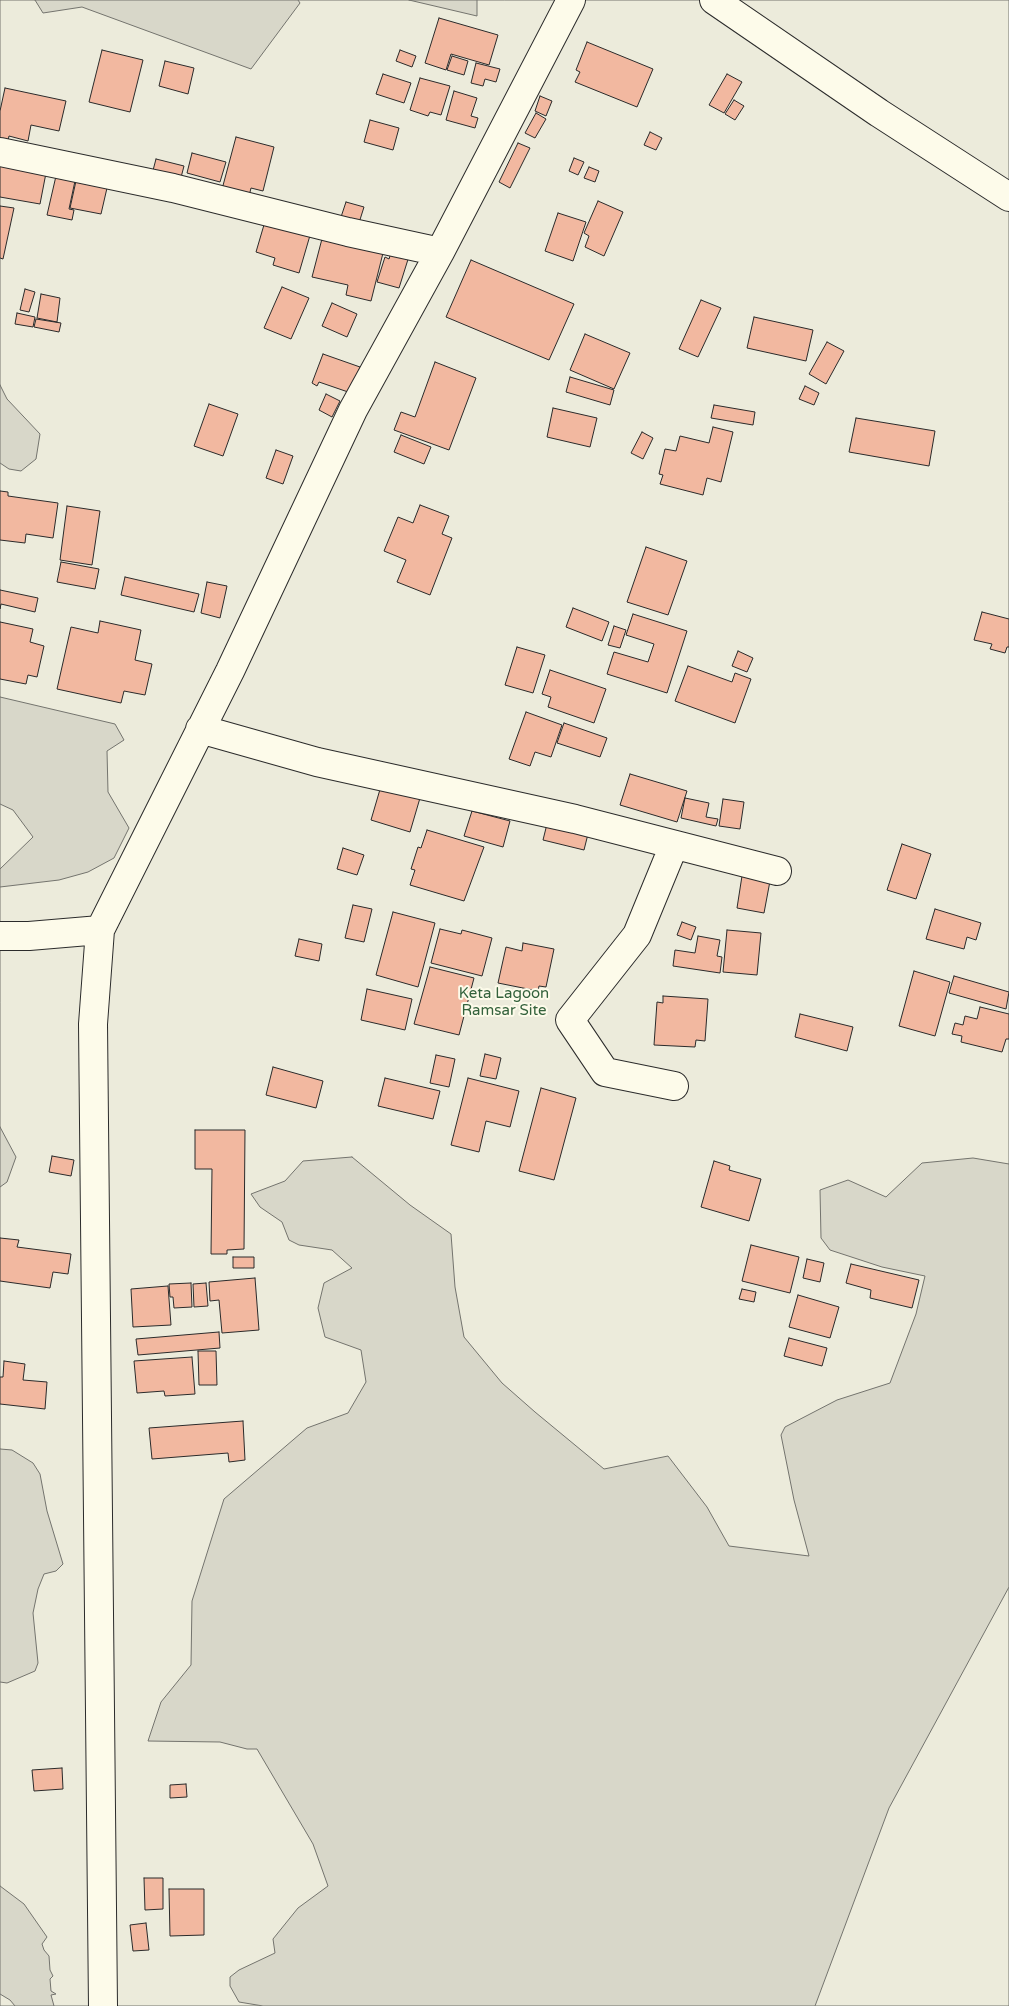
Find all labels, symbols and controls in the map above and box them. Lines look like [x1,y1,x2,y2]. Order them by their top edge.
park label: Keta Lagoon Ramsar Site [459,985,549,1020]

